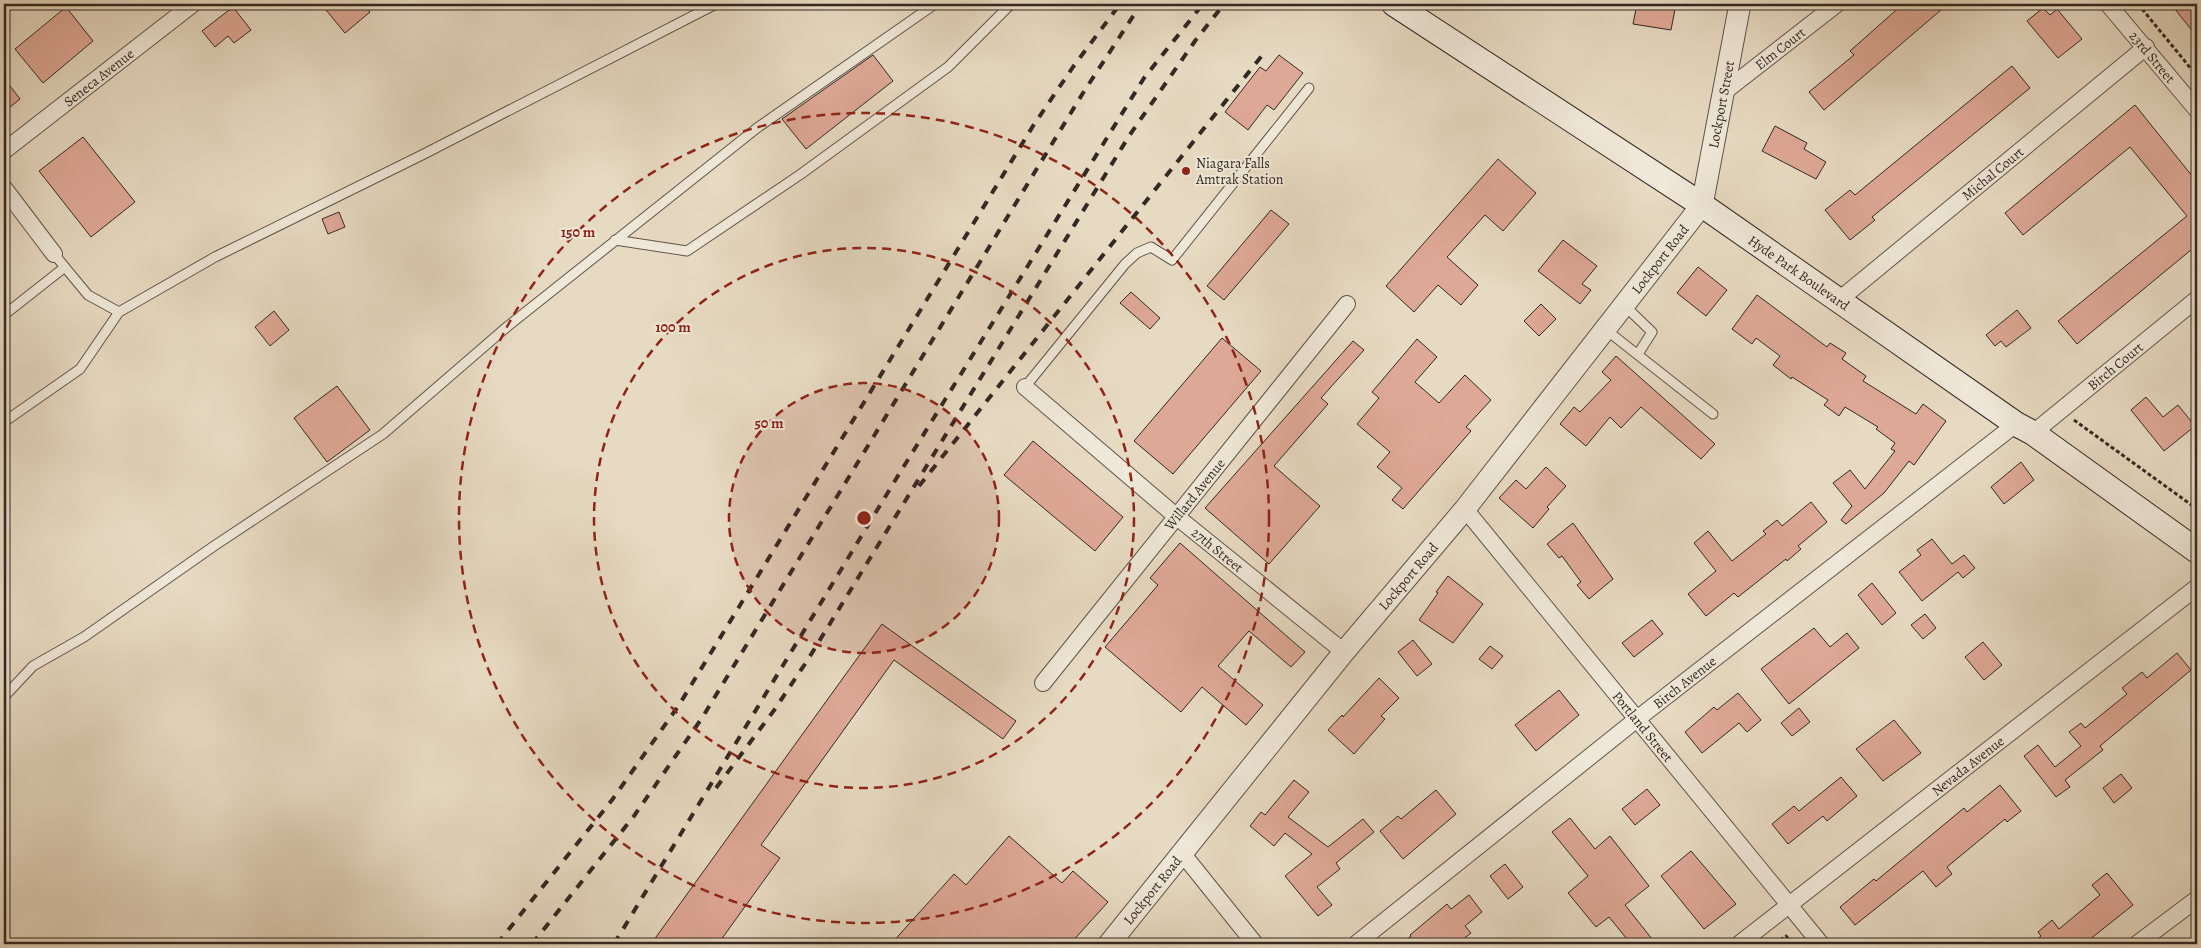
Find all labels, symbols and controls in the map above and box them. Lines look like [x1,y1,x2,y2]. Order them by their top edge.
street label: Elm Court [1751,22,1809,74]
street label: 23rd Street [2125,27,2180,87]
street label: Seneca Avenue [60,44,138,111]
street label: Lockport Street [1703,59,1739,150]
street label: Michal Court [1958,142,2028,205]
place label: Niagara Falls Amtrak Station [1195,154,1284,189]
marker: Niagara Falls Amtrak Station [1180,165,1192,177]
street label: Lockport Road [1627,220,1693,298]
text: 150 m [561,222,596,242]
street label: Hyde Park Boulevard [1744,231,1854,315]
text: 100 m [655,317,691,337]
street label: Birch Court [2083,337,2147,394]
text: 50 m [754,413,784,433]
street label: Willard Avenue [1159,454,1229,535]
centre of rings [855,509,873,527]
street label: 27th Street [1187,523,1248,577]
street label: Lockport Road [1374,538,1443,614]
street label: Birch Avenue [1649,651,1720,713]
street label: Portland Street [1608,687,1678,766]
street label: Nevada Avenue [1927,731,2008,800]
street label: Lockport Road [1119,851,1186,929]

